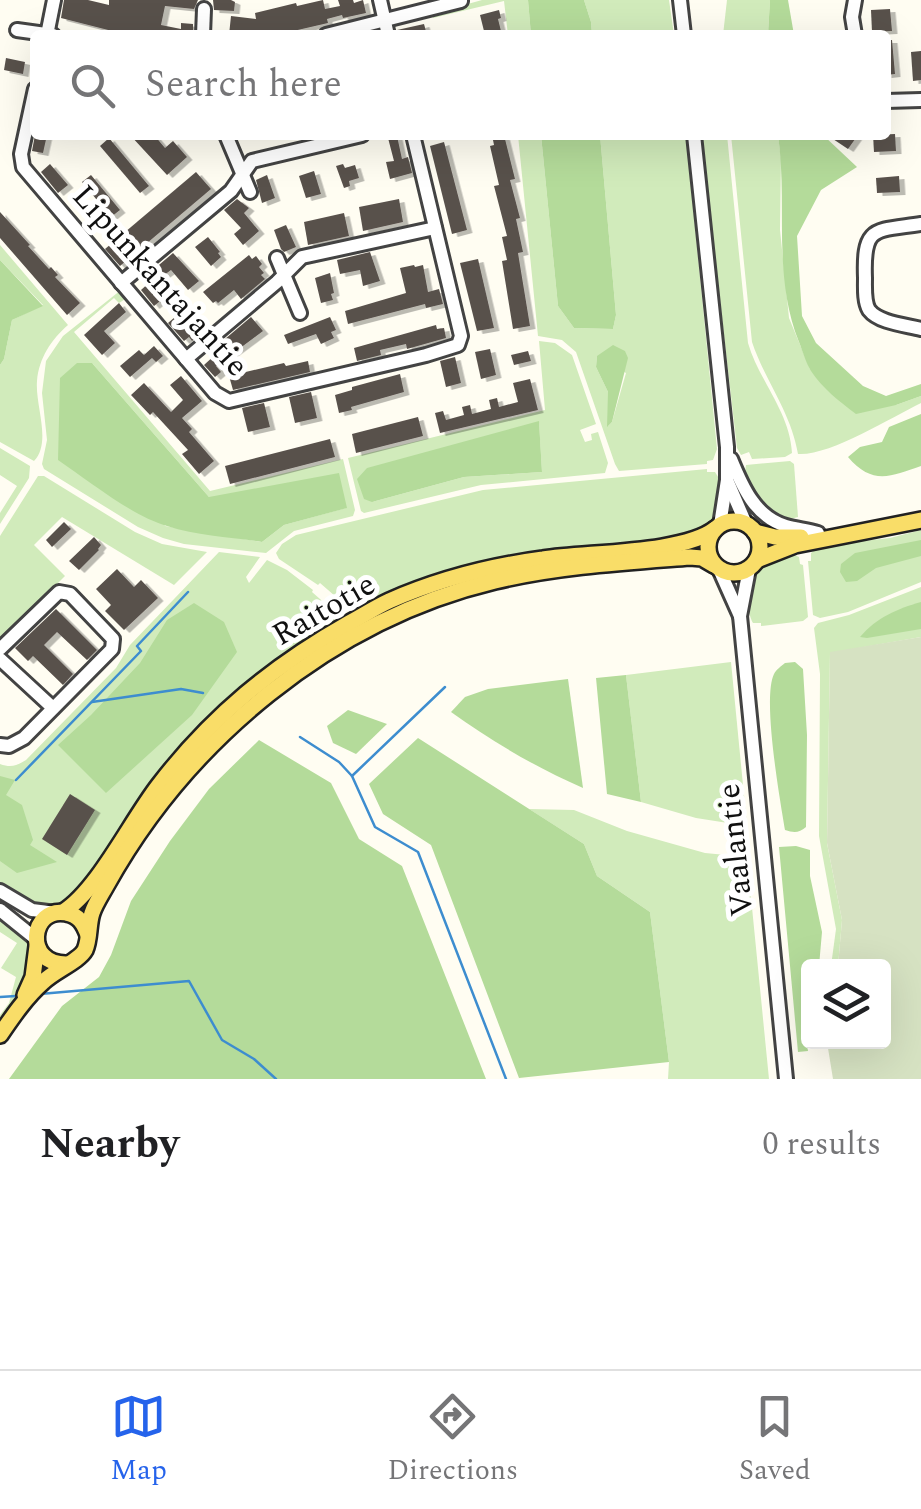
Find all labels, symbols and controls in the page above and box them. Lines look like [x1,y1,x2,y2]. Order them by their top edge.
search box [30,30,891,140]
text: Search here [145,56,342,114]
icon: search [65,58,120,113]
street label: Lipunkantajantie [60,174,260,388]
street label: Raitotie [263,561,385,659]
street label: Vaalantie [705,781,767,919]
map controls [801,959,891,1049]
button: layers [801,959,891,1049]
text: Nearby [40,1113,179,1176]
text: 0 results [762,1120,881,1169]
tab: Map [110,1389,167,1492]
tab: Directions [387,1389,518,1492]
tab: Saved [739,1389,811,1492]

